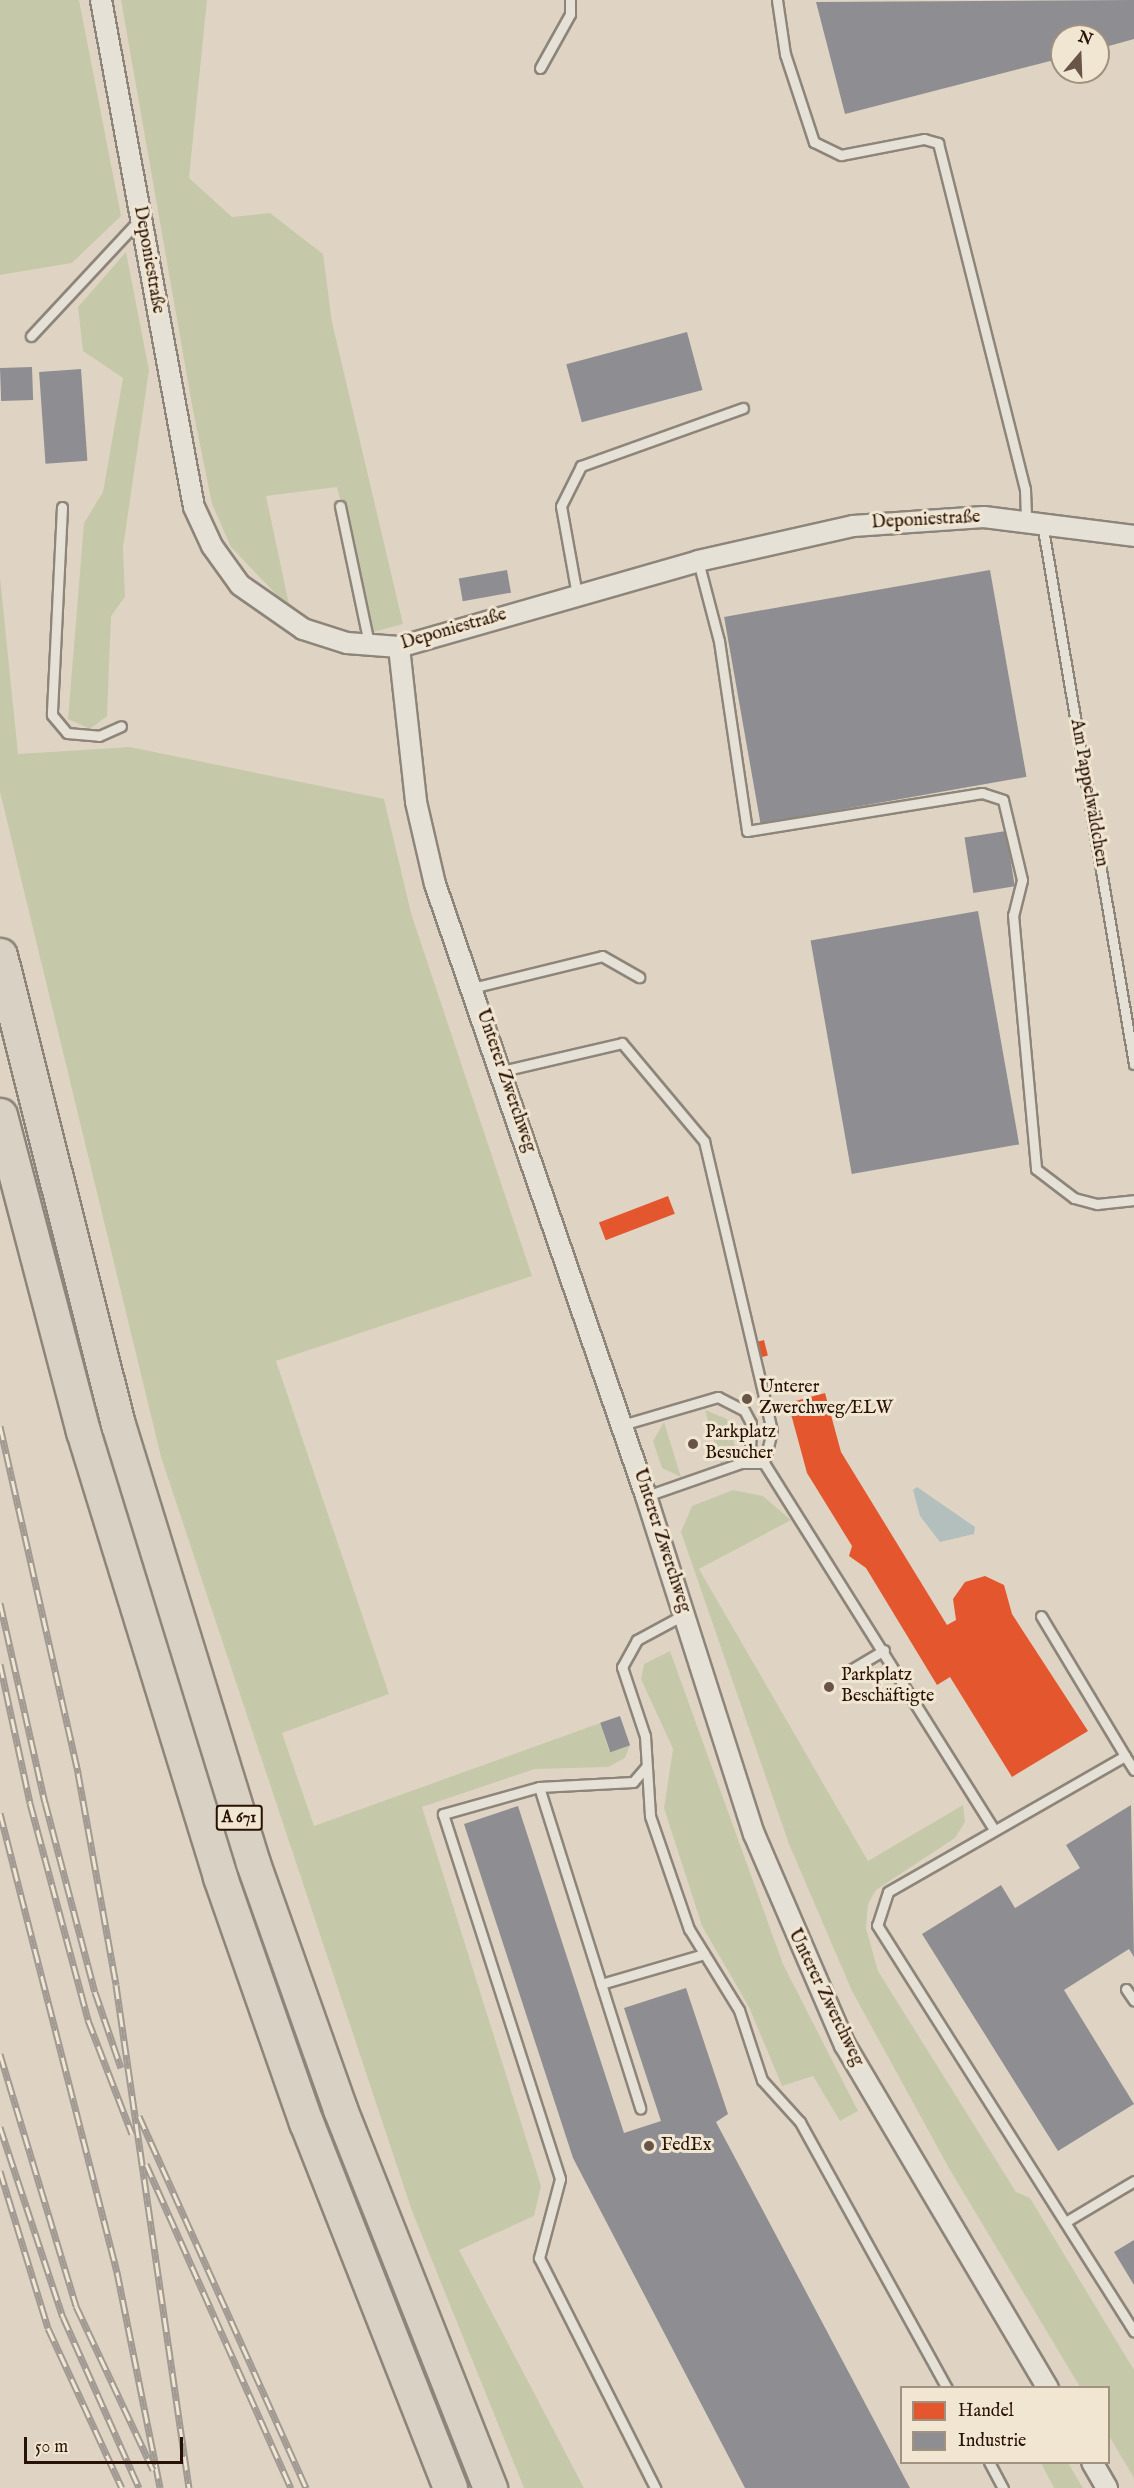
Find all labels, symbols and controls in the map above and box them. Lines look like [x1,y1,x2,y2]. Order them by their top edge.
north arrow [1050,24,1110,84]
text: N [1075,27,1095,51]
street label: Deponiestraße [128,204,168,316]
street label: Deponiestraße [871,507,981,535]
street label: Deponiestraße [399,605,509,655]
street label: Am Pappelwäldchen [1064,717,1112,869]
street label: Unterer Zwerchweg [470,1007,540,1155]
place label: Unterer Zwerchweg/ELW [759,1378,893,1420]
marker: Unterer Zwerchweg/ELW [740,1392,754,1406]
place label: Parkplatz Besucher [705,1423,776,1466]
marker: Parkplatz Besucher [686,1437,700,1451]
street label: Unterer Zwerchweg [628,1466,694,1616]
place label: Parkplatz Beschäftigte [841,1666,934,1708]
marker: Parkplatz Beschäftigte [822,1680,836,1694]
road number: A 671 [215,1805,263,1831]
street label: Unterer Zwerchweg [782,1926,868,2070]
place label: FedEx [661,2135,711,2157]
marker: FedEx [642,2139,656,2153]
legend [900,2386,1110,2464]
text: Handel [958,2400,1014,2423]
scale bar [27,2425,186,2463]
text: Industrie [958,2430,1026,2453]
text: 50 m [35,2436,68,2459]

